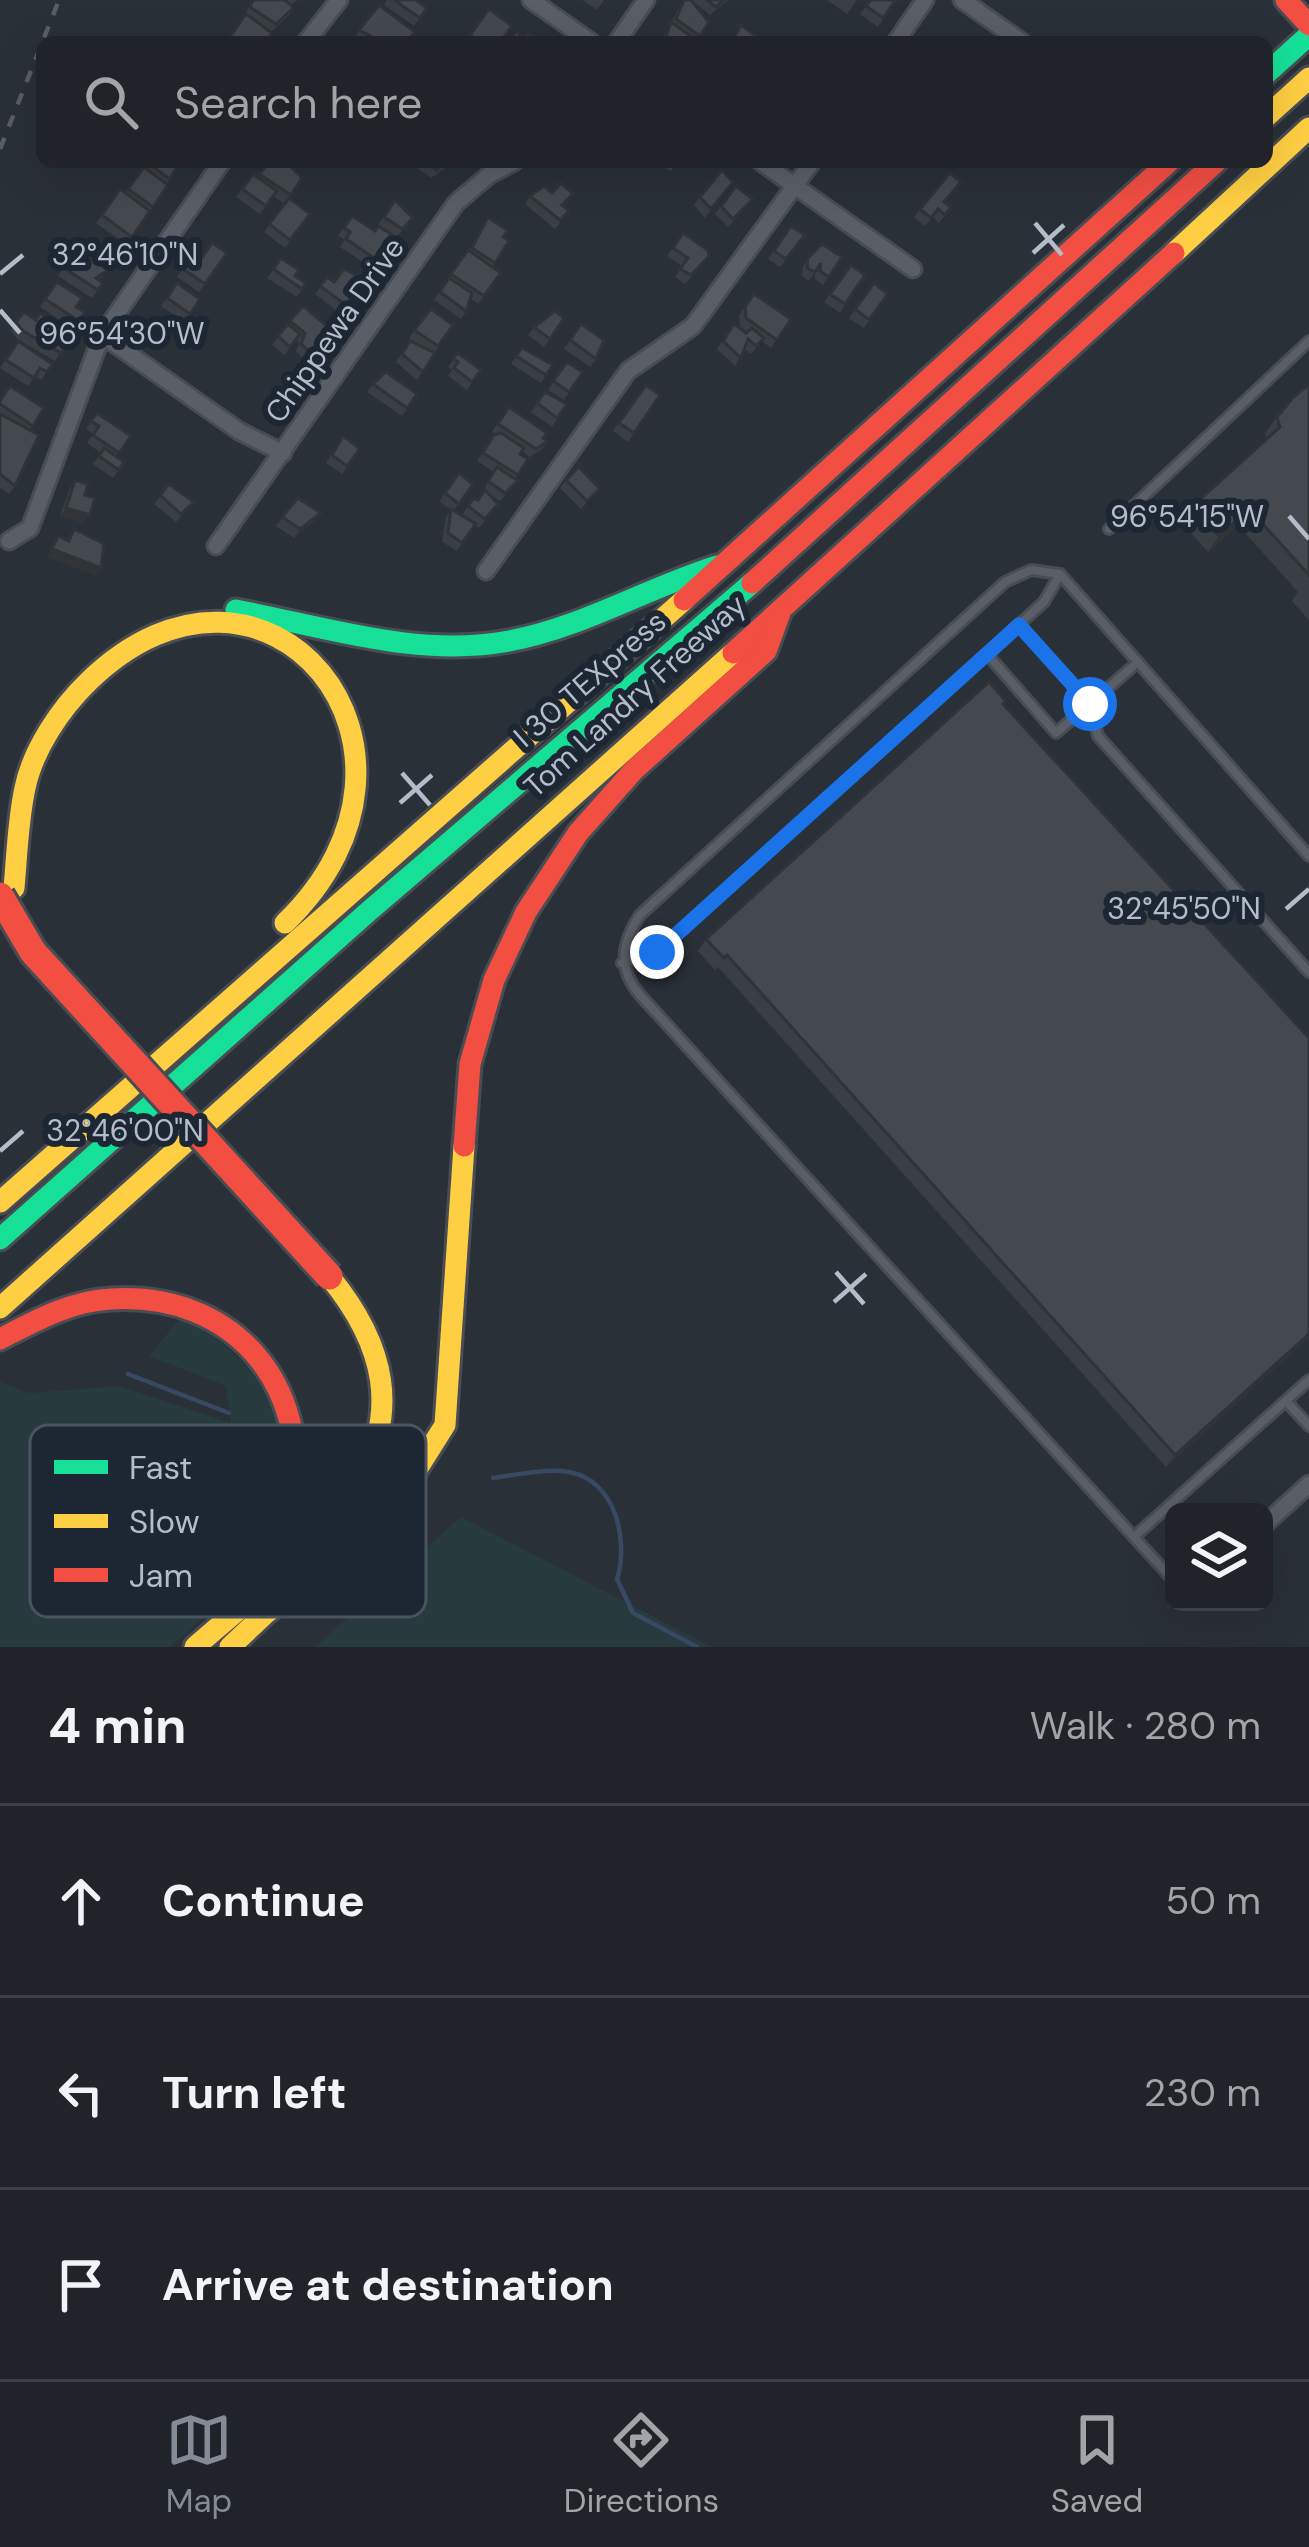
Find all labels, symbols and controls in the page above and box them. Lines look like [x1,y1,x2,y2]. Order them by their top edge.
search box [36,36,1273,168]
icon: search [78,69,144,135]
text: Search here [174,73,422,132]
street label: Chippewa Drive [256,229,413,430]
text: 32°46'10"N [52,235,198,274]
text: 96°54'30"W [39,314,205,353]
text: 96°54'15"W [1110,497,1264,536]
street label: Tom Landry Freeway [516,585,754,806]
street label: I 30 TEXpress [505,602,674,756]
route start [1063,677,1117,731]
text: 32°45'50"N [1107,889,1261,928]
route end [630,925,684,979]
text: 32°46'00"N [46,1111,204,1150]
legend [30,1425,426,1617]
text: Fast [129,1446,192,1489]
text: Slow [129,1500,200,1543]
map controls [1165,1503,1273,1611]
button: layers [1165,1503,1273,1611]
text: Jam [129,1554,193,1597]
text: 4 min [48,1692,187,1759]
text: Walk · 280 m [1030,1700,1261,1751]
icon: ahead [48,1868,114,1934]
text: Continue [162,1871,365,1930]
text: 50 m [1165,1875,1261,1926]
icon: left [48,2060,114,2126]
text: Turn left [162,2063,346,2122]
text: 230 m [1144,2067,1261,2118]
icon: arrive [48,2252,114,2318]
text: Arrive at destination [162,2255,614,2314]
tab: Map [166,2407,232,2522]
tab: Directions [564,2407,719,2522]
tab: Saved [1051,2407,1143,2522]

